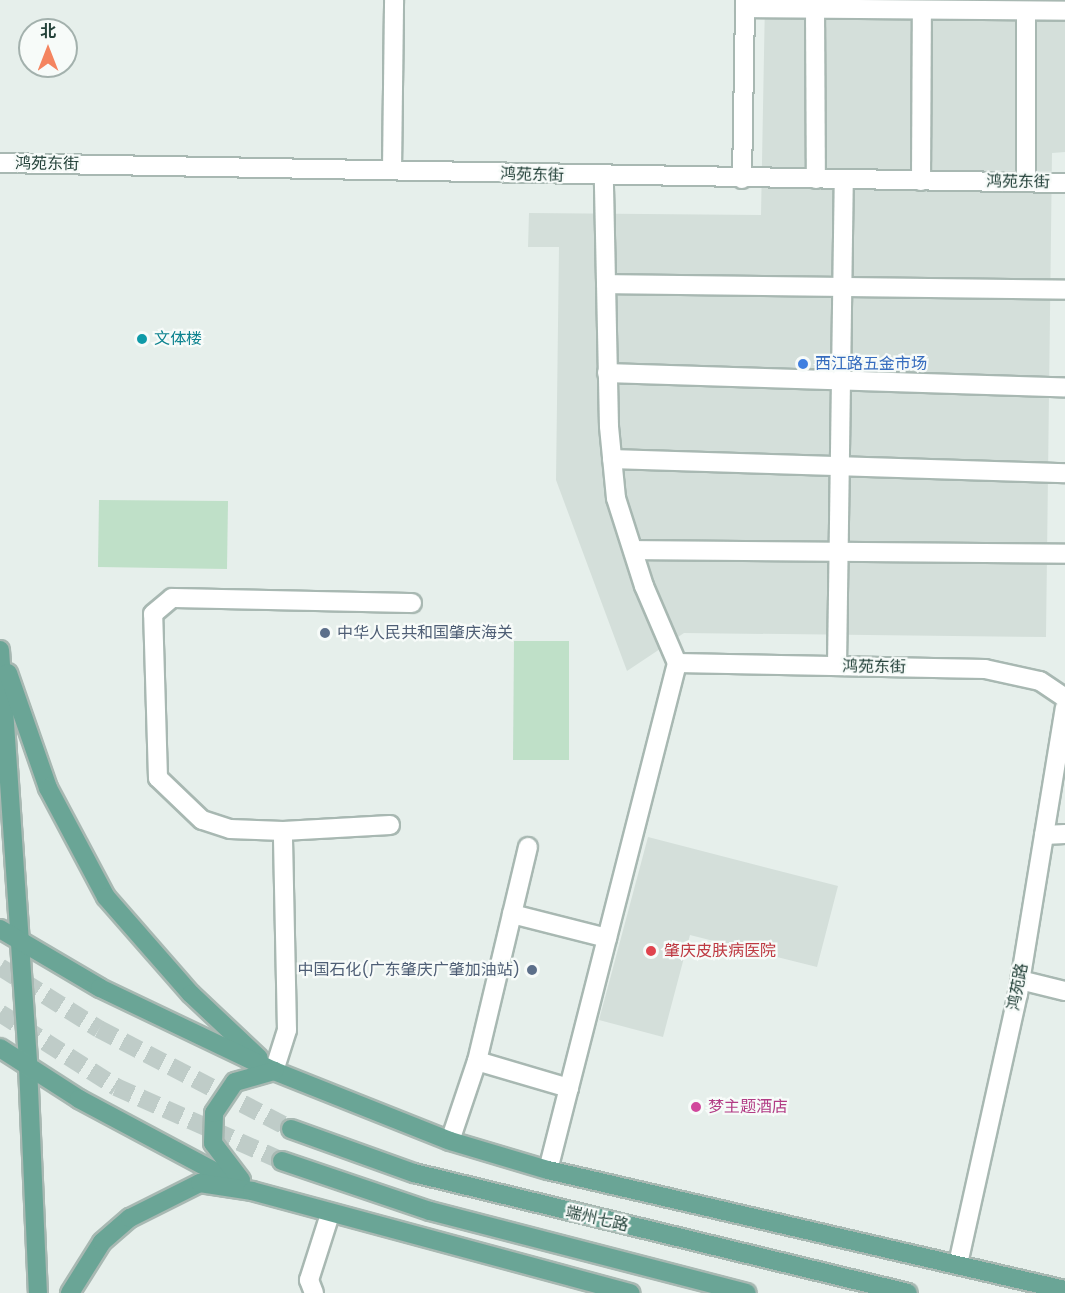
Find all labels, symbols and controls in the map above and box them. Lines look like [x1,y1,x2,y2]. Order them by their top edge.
north arrow [18,18,78,78]
text: 北 [40,20,56,43]
street label: 鸿苑东街 [15,154,79,174]
street label: 鸿苑东街 [500,164,564,186]
street label: 鸿苑东街 [986,172,1050,192]
place label: 文体楼 [154,329,202,349]
marker: 文体楼 [135,332,149,346]
place label: 西江路五金市场 [815,354,927,374]
marker: 西江路五金市场 [796,357,810,371]
place label: 中华人民共和国肇庆海关 [337,623,513,643]
marker: 中华人民共和国肇庆海关 [318,626,332,640]
street label: 鸿苑东街 [842,657,906,677]
place label: 肇庆皮肤病医院 [664,941,776,961]
marker: 肇庆皮肤病医院 [642,942,660,960]
place label: 中国石化(广东肇庆广肇加油站) [297,960,520,980]
street label: 鸿苑路 [1004,962,1032,1012]
marker: 中国石化(广东肇庆广肇加油站) [525,963,539,977]
place label: 梦主题酒店 [708,1097,788,1117]
marker: 梦主题酒店 [689,1100,703,1114]
street label: 端州七路 [564,1202,630,1236]

